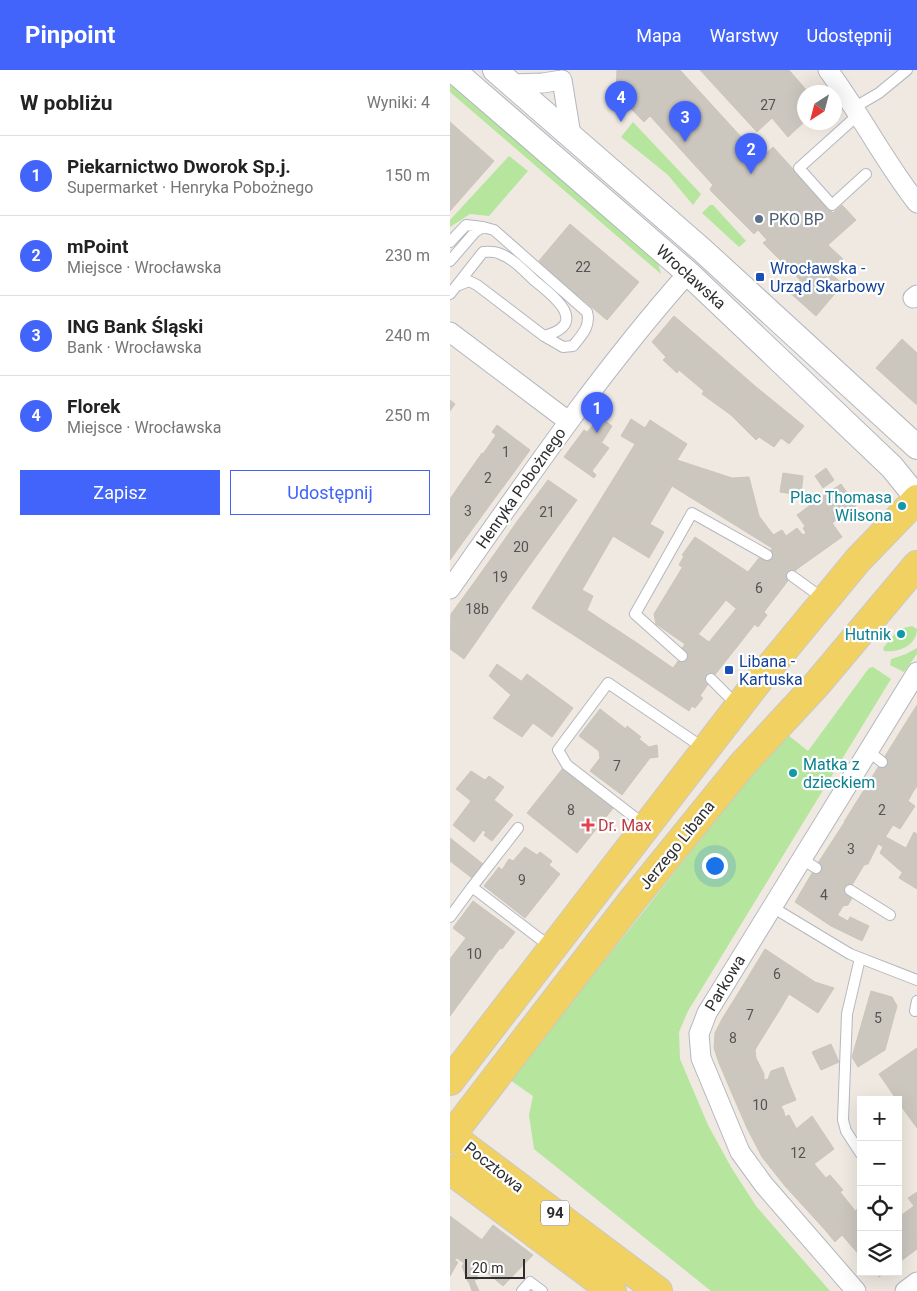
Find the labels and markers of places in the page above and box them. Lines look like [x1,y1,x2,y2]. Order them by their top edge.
pin: 4 [605,81,637,122]
pin: 3 [669,101,701,142]
pin: 2 [735,133,767,174]
place label: PKO BP [769,210,824,229]
marker: PKO BP [753,213,765,225]
place label: Wrocławska - Urząd Skarbowy [770,259,885,296]
marker: Wrocławska - Urząd Skarbowy [754,271,766,283]
pin: 1 [581,392,613,433]
place label: Plac Thomasa Wilsona [790,488,892,525]
marker: Plac Thomasa Wilsona [896,500,908,512]
place label: Hutnik [845,625,892,644]
marker: Hutnik [895,628,907,640]
place label: Libana - Kartuska [739,652,803,689]
marker: Libana - Kartuska [723,664,735,676]
place label: Matka z dzieckiem [803,755,875,792]
marker: Matka z dzieckiem [787,767,799,779]
place label: Dr. Max [598,816,652,835]
marker: Dr. Max [582,819,594,831]

